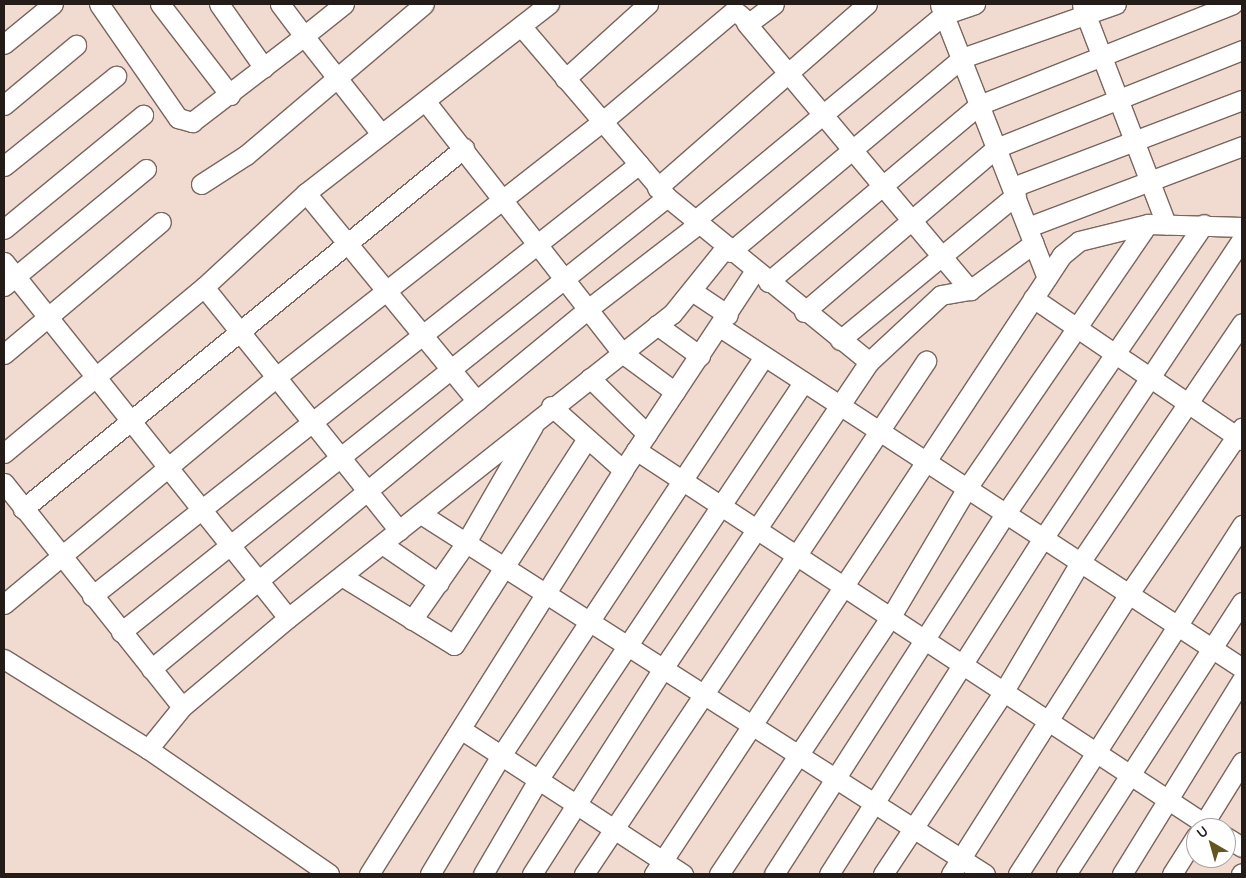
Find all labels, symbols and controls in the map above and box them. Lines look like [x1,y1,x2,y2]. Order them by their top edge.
north arrow [1186,818,1236,868]
text: U [1193,822,1212,842]

